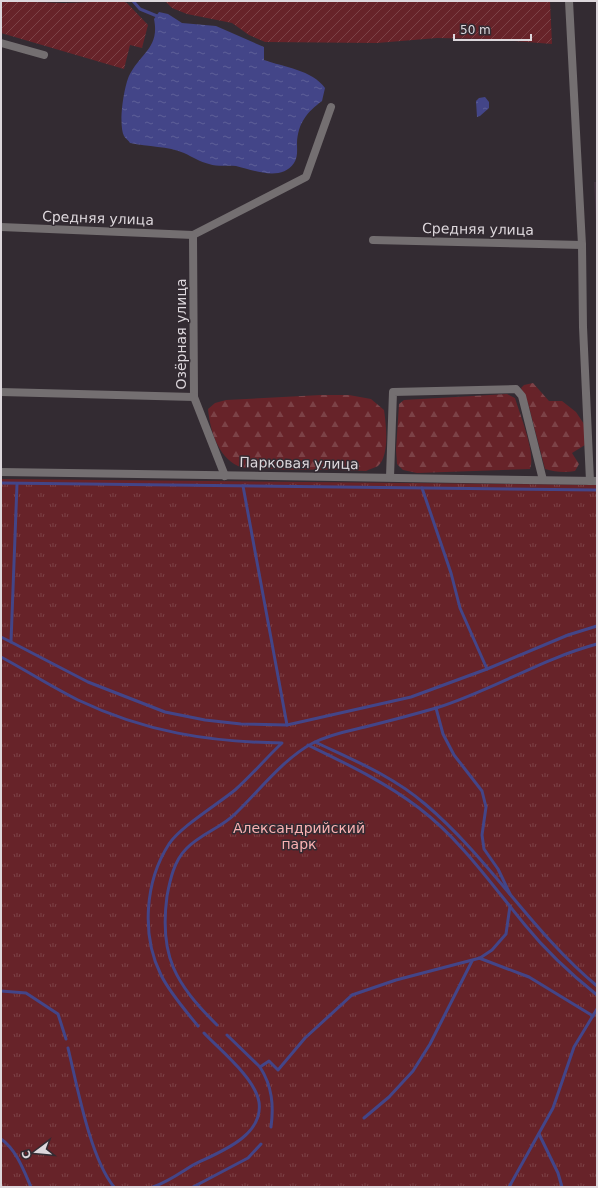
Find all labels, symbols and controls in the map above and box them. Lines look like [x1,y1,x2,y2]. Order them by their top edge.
scale bar [454,16,531,42]
text: 50 m [460,23,491,37]
street label: Средняя улица [42,208,154,228]
street label: Средняя улица [422,220,534,238]
street label: Озёрная улица [173,278,189,390]
street label: Парковая улица [239,454,359,472]
park label: Александрийский парк [233,820,365,852]
north arrow [16,1132,56,1172]
text: С [20,1149,34,1160]

